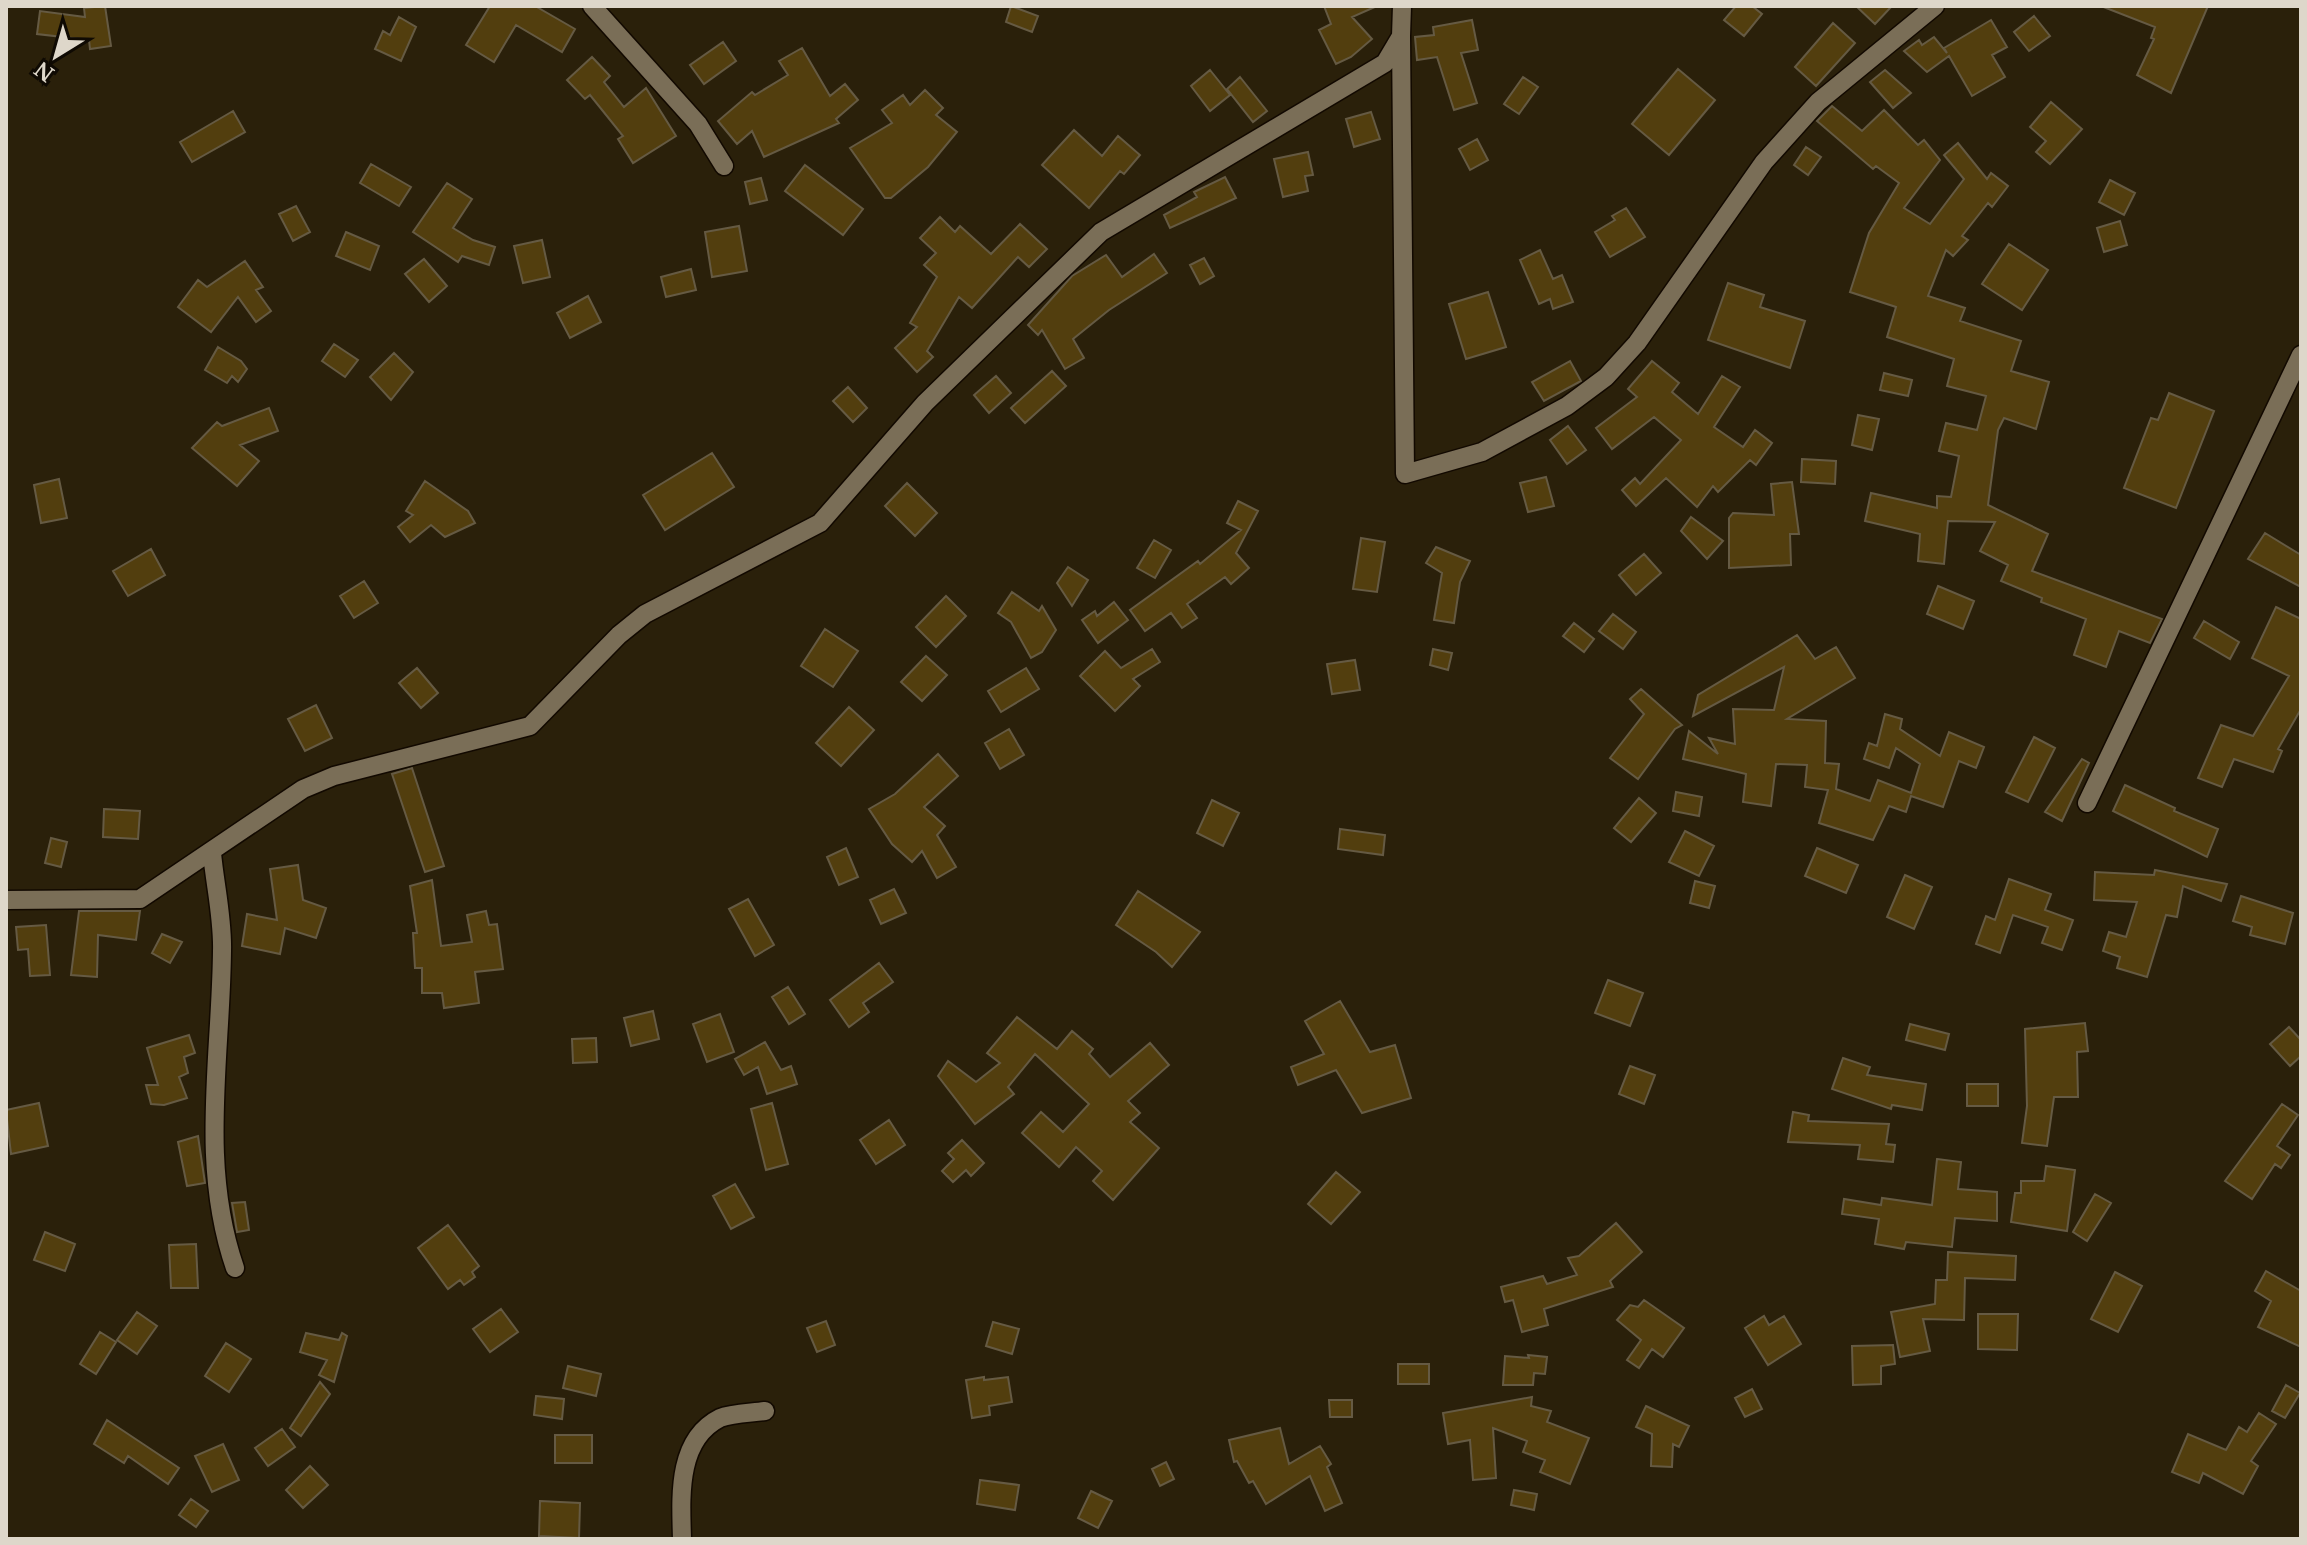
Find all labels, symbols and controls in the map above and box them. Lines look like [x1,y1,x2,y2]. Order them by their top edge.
north arrow [16,16,96,96]
text: N [27,56,59,90]

